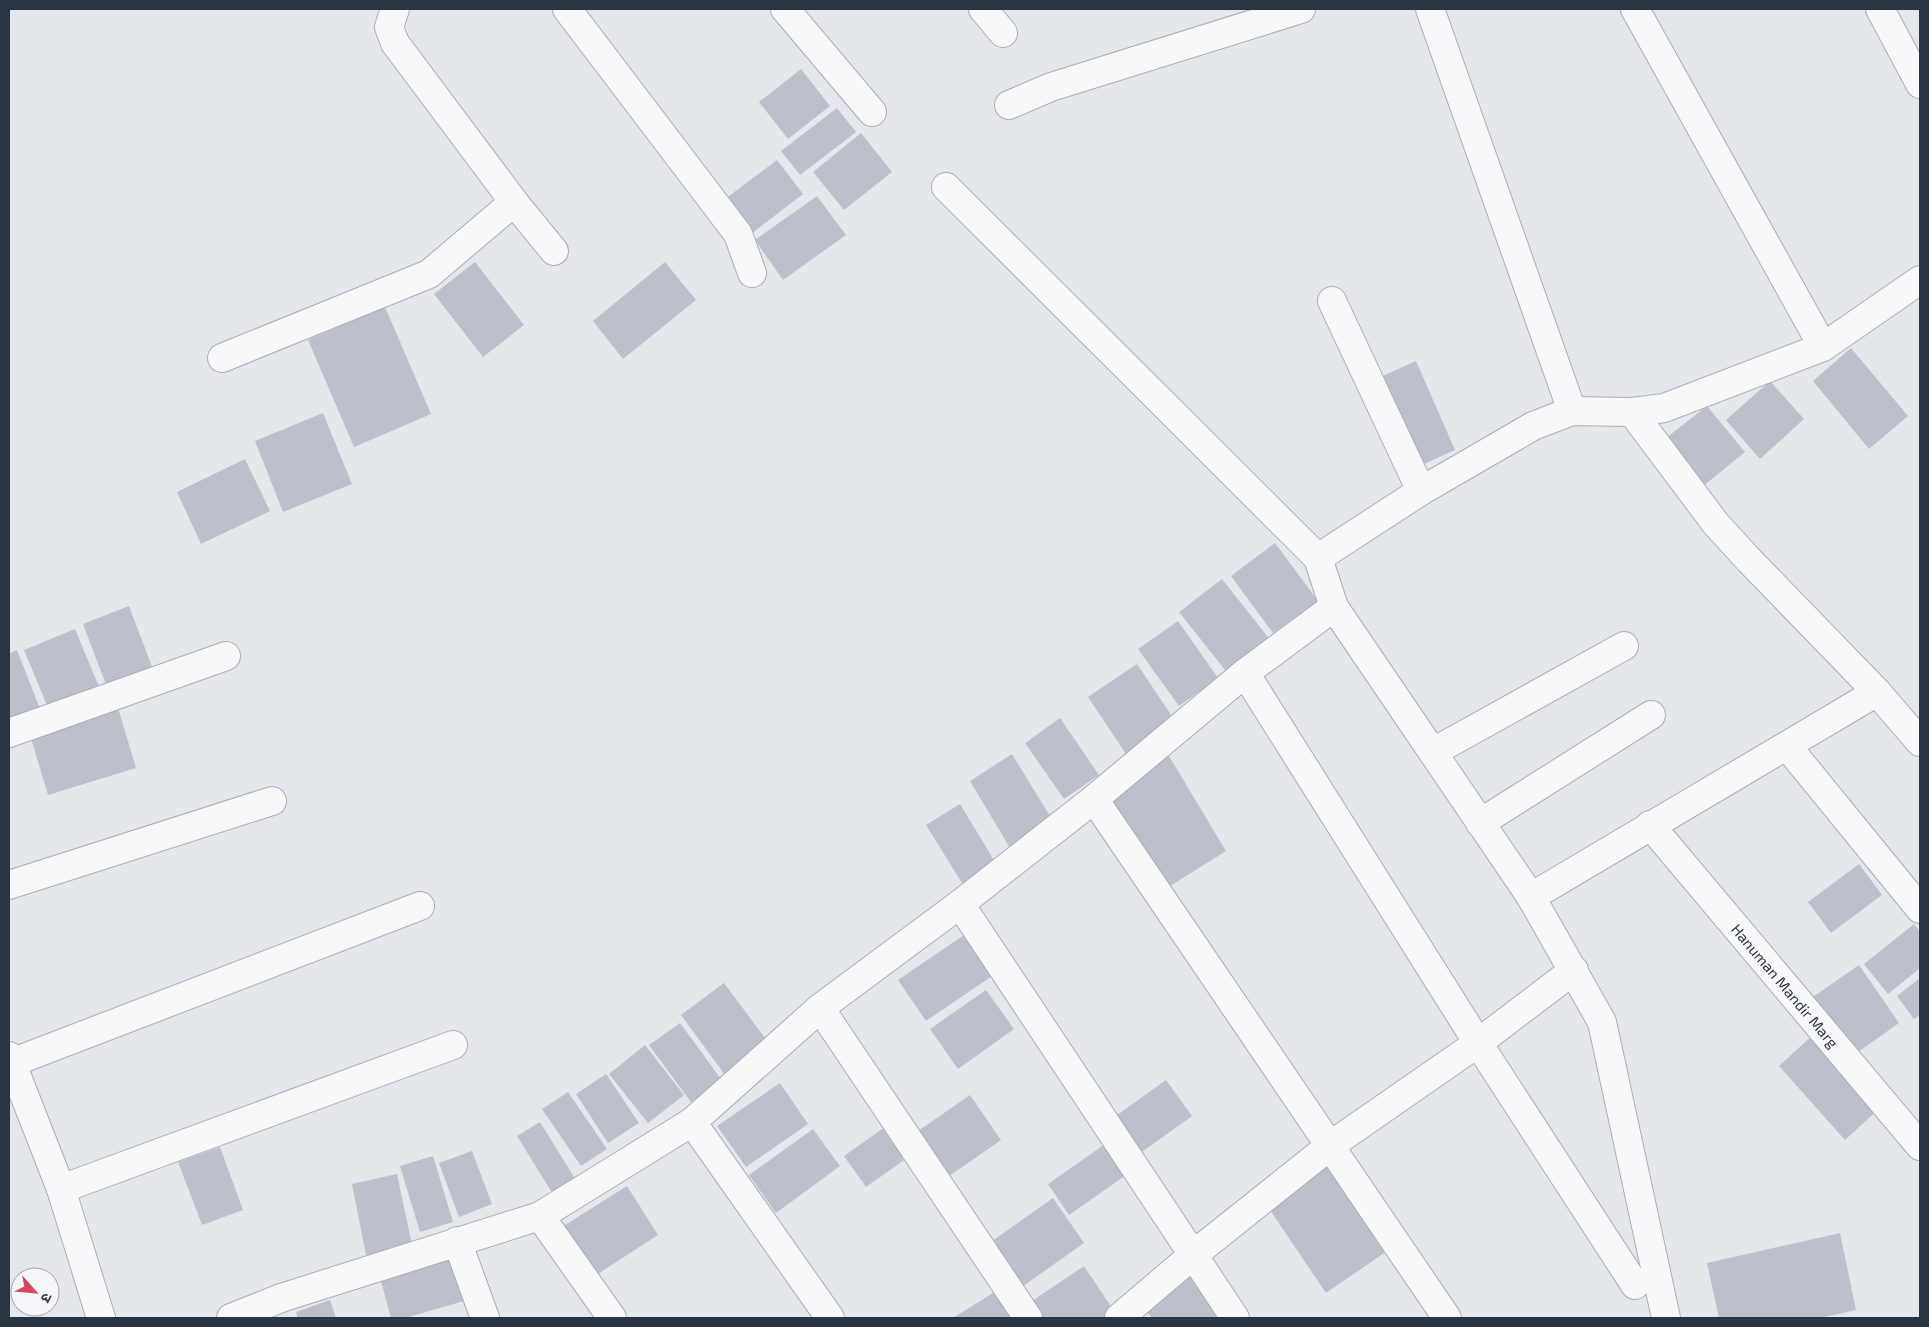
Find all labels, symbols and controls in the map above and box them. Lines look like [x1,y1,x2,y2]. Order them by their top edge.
street label: Hanuman Mandir Marg [1728,920,1843,1052]
north arrow [10,1267,60,1317]
text: उ [37,1291,56,1306]

